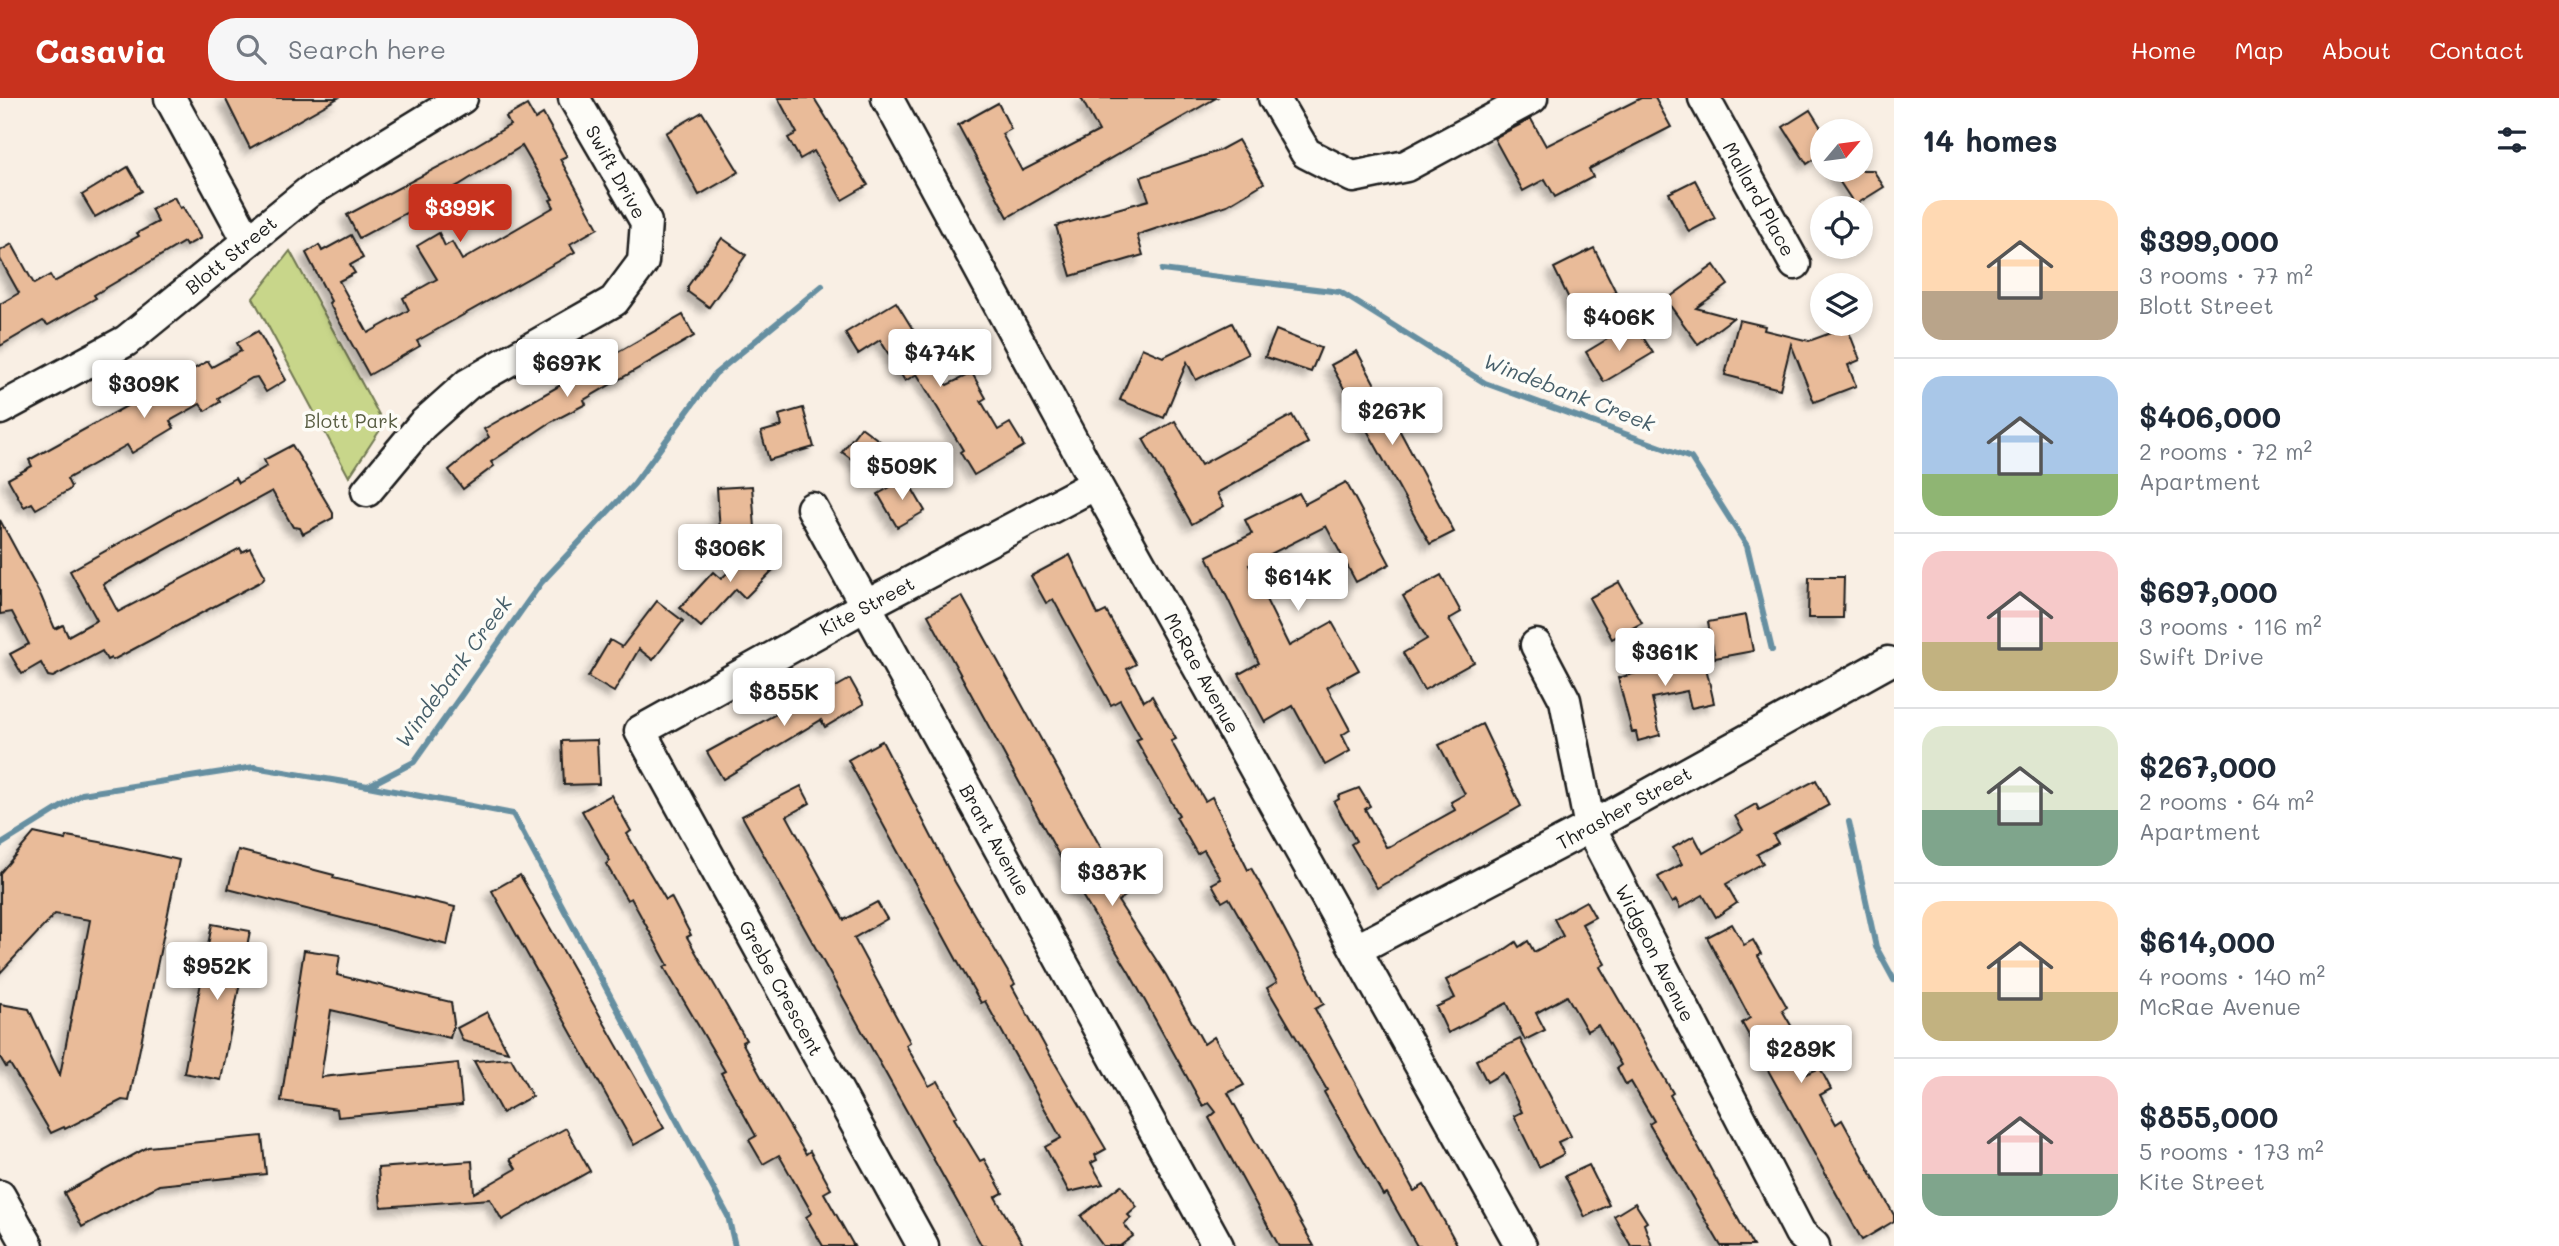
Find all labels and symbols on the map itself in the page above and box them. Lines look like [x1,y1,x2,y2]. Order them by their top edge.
north arrow [1810,119,1872,182]
street label: Swift Drive [580,121,652,223]
street label: Mallard Place [1718,137,1801,260]
pin: $399K [411,184,509,244]
street label: Blott Street [180,210,282,299]
pin: $406K [1570,294,1668,353]
pin: $474K [891,330,989,389]
pin: $697K [518,340,616,399]
water label: Windebank Creek [1480,346,1660,437]
pin: $309K [95,360,193,420]
pin: $267K [1343,388,1441,447]
park label: Blott Park [304,408,398,433]
pin: $509K [853,442,951,502]
pin: $306K [681,524,779,584]
pin: $614K [1249,554,1347,613]
street label: Kite Street [815,570,919,641]
water label: Windebank Creek [389,589,518,752]
street label: McRae Avenue [1159,608,1246,737]
pin: $361K [1616,628,1714,688]
pin: $855K [735,668,833,728]
street label: Thrasher Street [1552,760,1696,855]
street label: Brant Avenue [954,780,1036,900]
pin: $387K [1063,848,1161,908]
street label: Widgeon Avenue [1610,880,1701,1026]
street label: Grebe Crescent [734,916,829,1060]
pin: $952K [168,942,266,1002]
pin: $289K [1752,1026,1850,1085]

